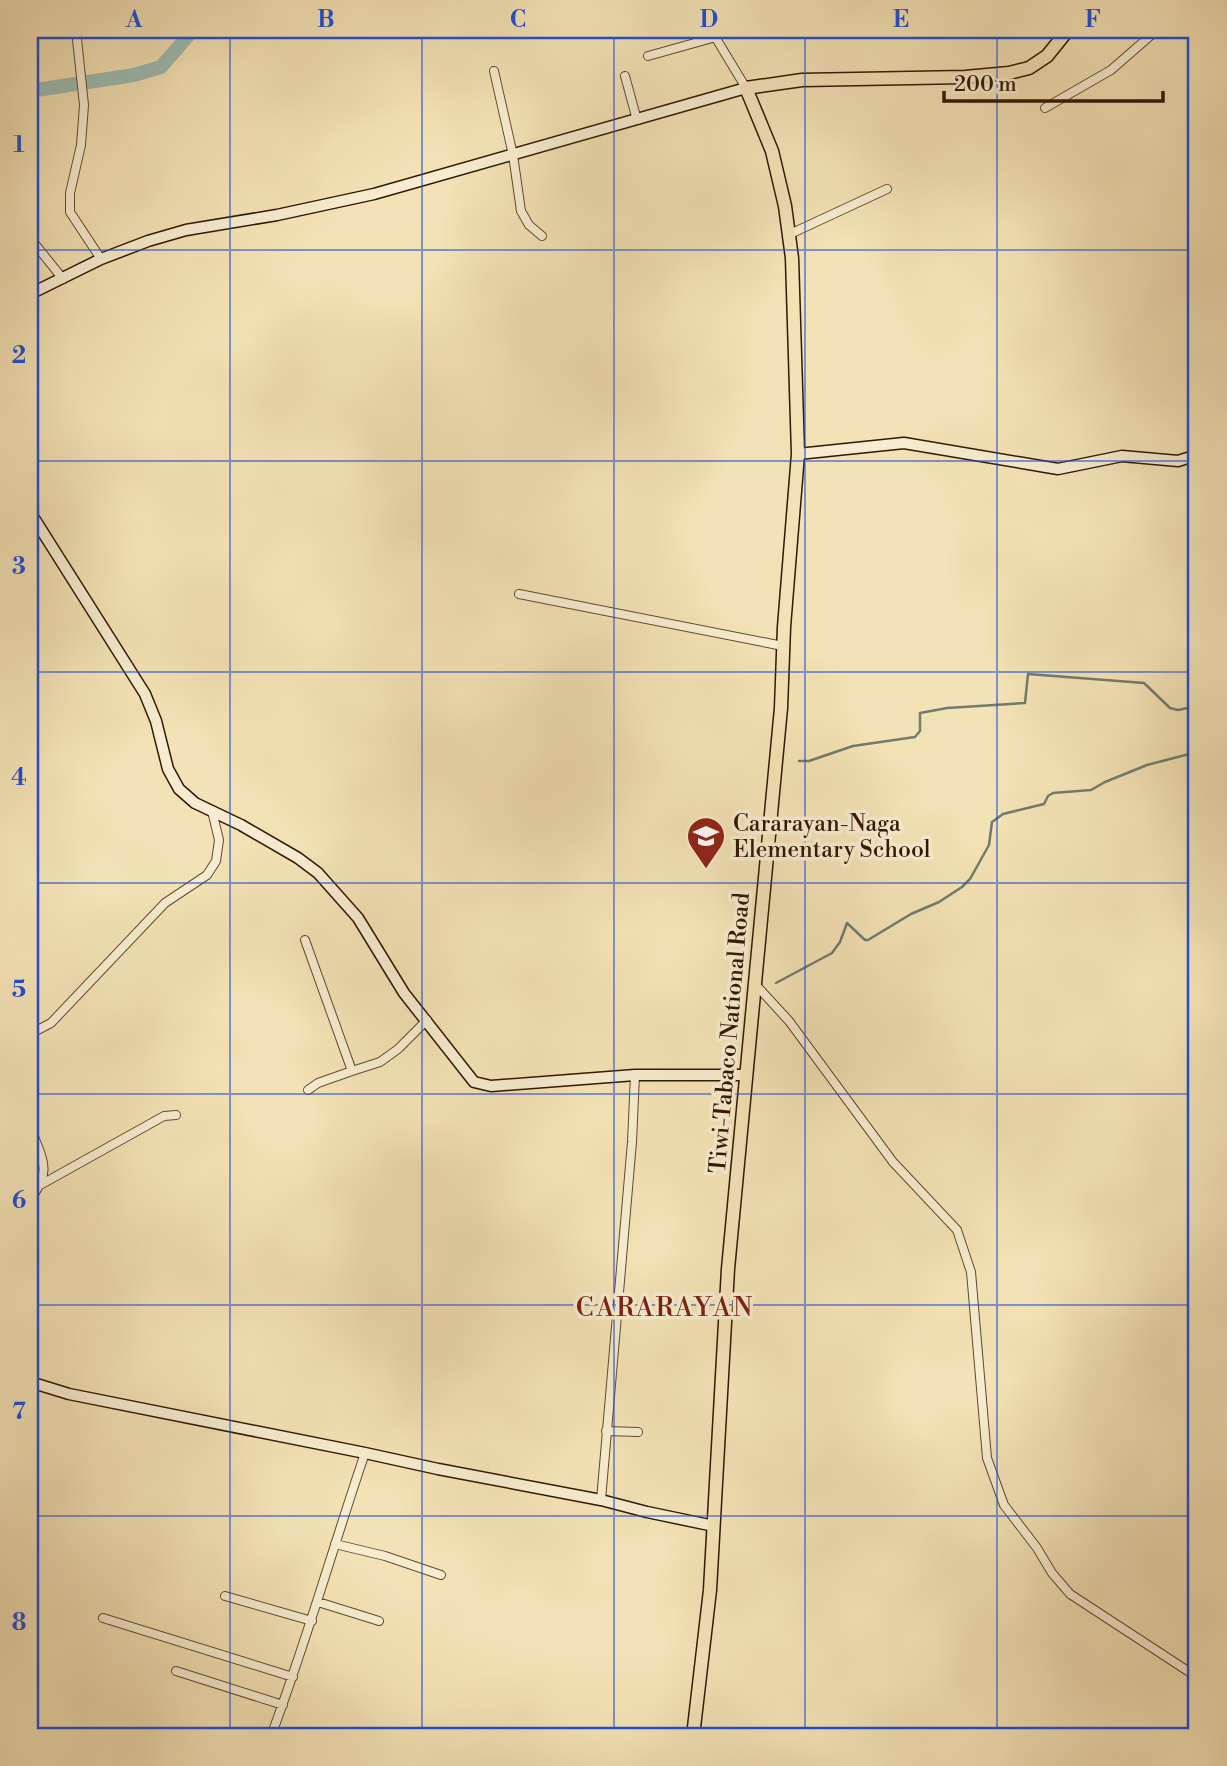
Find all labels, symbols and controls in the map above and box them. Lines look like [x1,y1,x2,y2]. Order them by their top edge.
text: A [125,6,143,34]
text: B [317,6,335,34]
text: C [510,6,526,34]
text: D [700,6,718,34]
text: E [893,6,909,34]
text: F [1085,6,1101,34]
scale bar [944,60,1162,104]
text: 200 m [954,72,1017,98]
text: 1 [13,131,25,159]
text: 2 [12,342,26,370]
text: 3 [12,553,26,581]
text: 4 [11,764,27,792]
place label: Cararayan-Naga Elementary School [733,810,931,864]
school or university icon: Cararayan-Naga Elementary School [685,815,727,870]
street label: Tiwi-Tabaco National Road [704,891,756,1175]
text: 5 [12,976,26,1004]
text: 6 [12,1187,26,1215]
district label: CARARAYAN [576,1292,754,1324]
text: 7 [12,1398,26,1426]
text: 8 [12,1609,26,1637]

